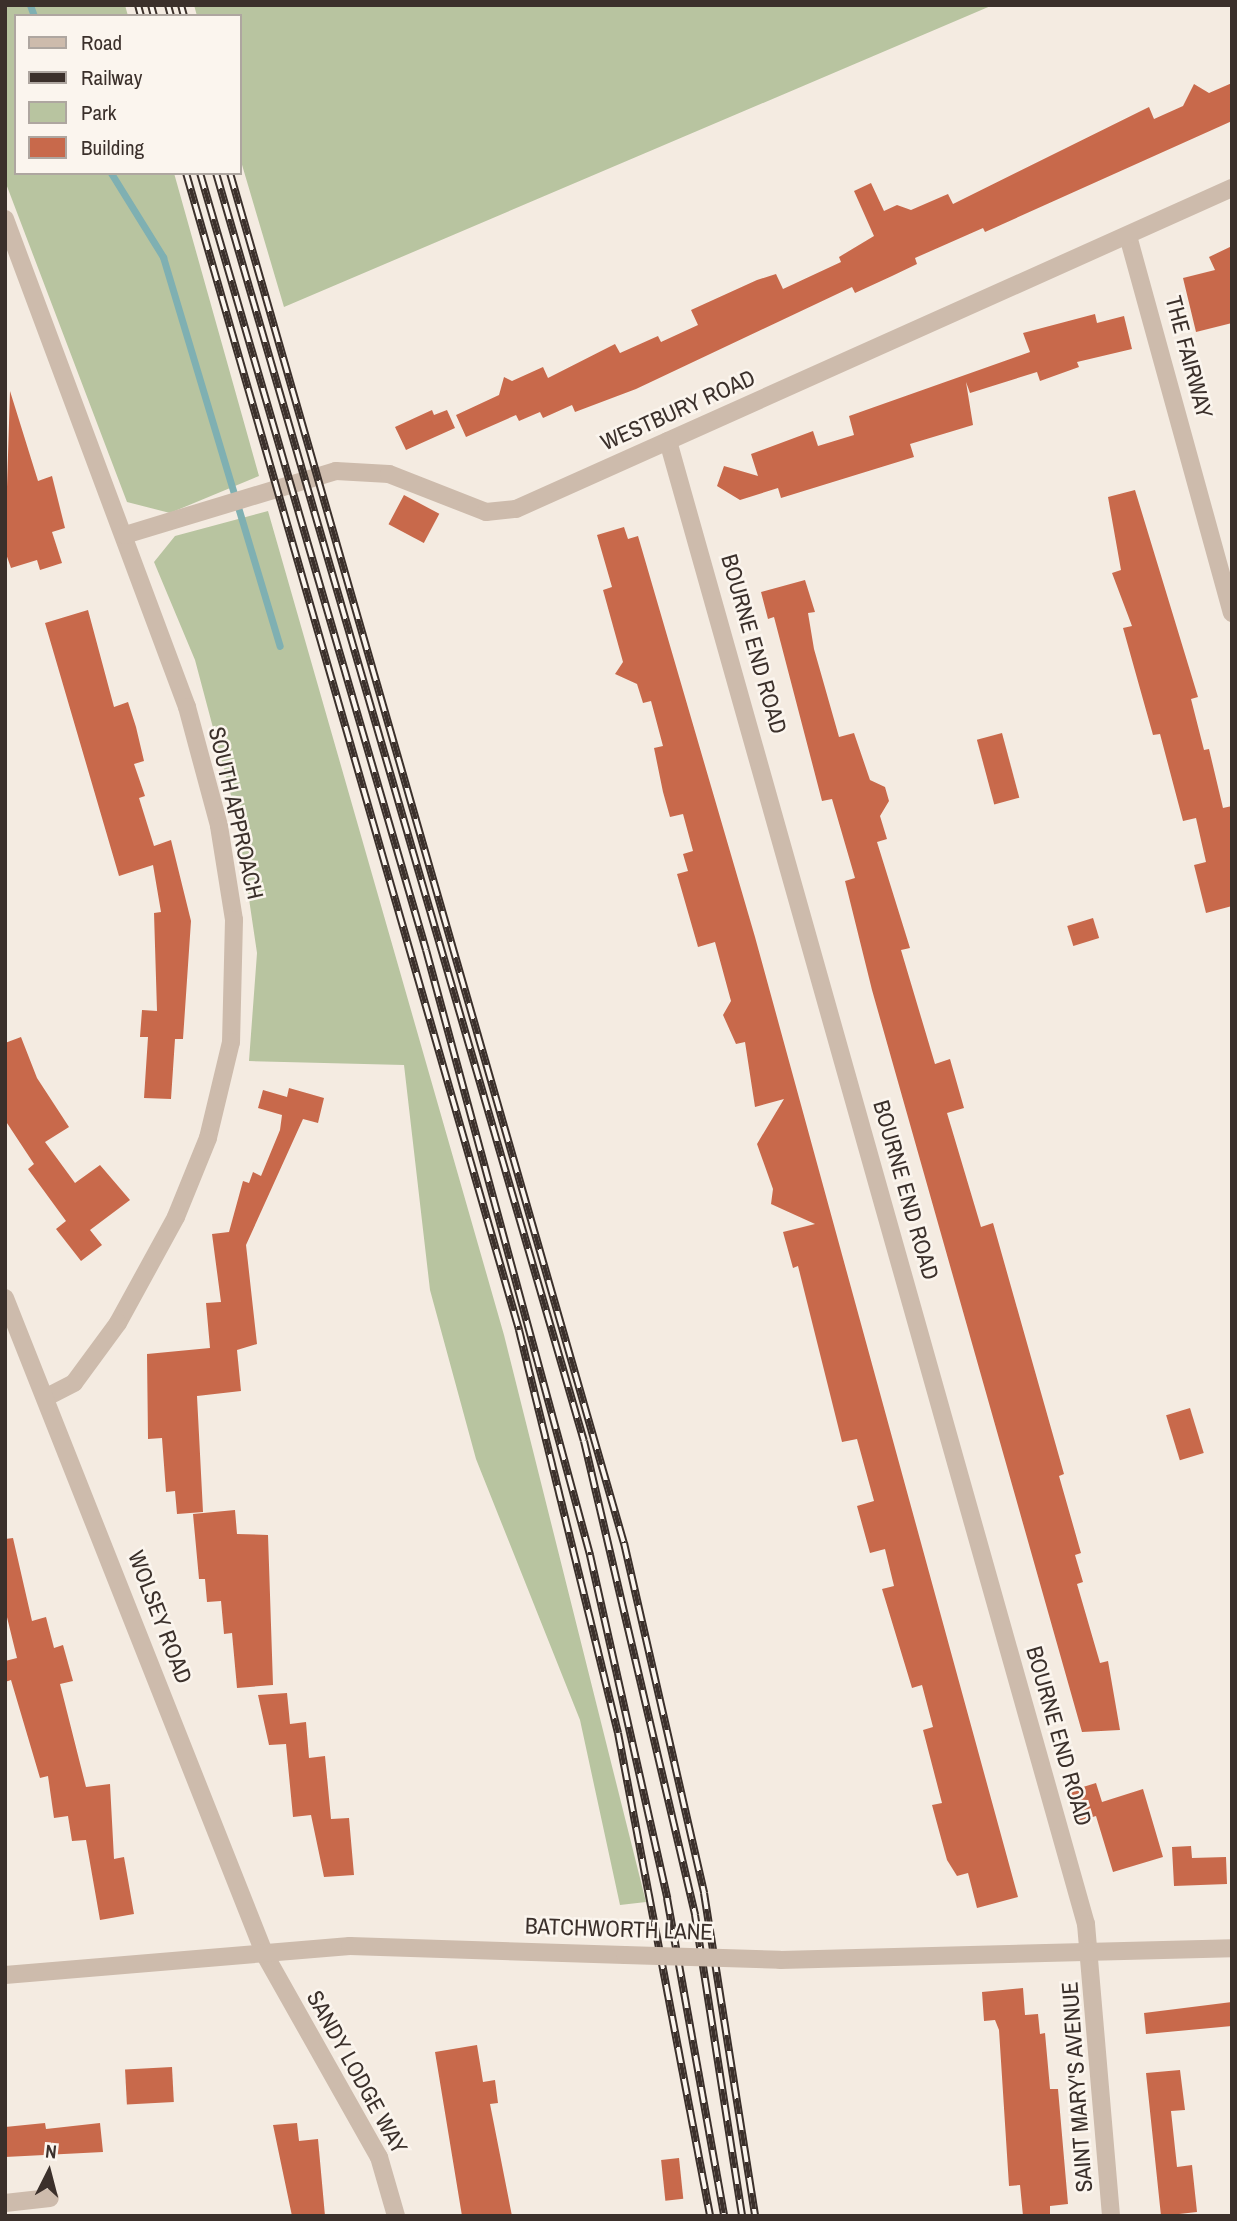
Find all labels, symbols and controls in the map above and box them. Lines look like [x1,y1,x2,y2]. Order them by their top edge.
legend [14,14,242,175]
text: Road [81,28,122,57]
text: Railway [81,63,142,92]
text: Park [81,98,116,127]
text: Building [81,133,144,162]
street label: THE FAIRWAY [1159,293,1219,421]
street label: WESTBURY ROAD [596,364,760,456]
street label: BOURNE END ROAD [715,551,793,737]
street label: SOUTH APPROACH [203,724,269,902]
street label: BOURNE END ROAD [867,1097,945,1283]
street label: WOLSEY ROAD [122,1546,198,1688]
street label: BOURNE END ROAD [1020,1643,1098,1829]
street label: BATCHWORTH LANE [525,1912,713,1946]
street label: SAINT MARY'S AVENUE [1056,1980,1098,2194]
street label: SANDY LODGE WAY [301,1986,413,2158]
north arrow [14,2137,84,2207]
text: N [44,2138,58,2165]

